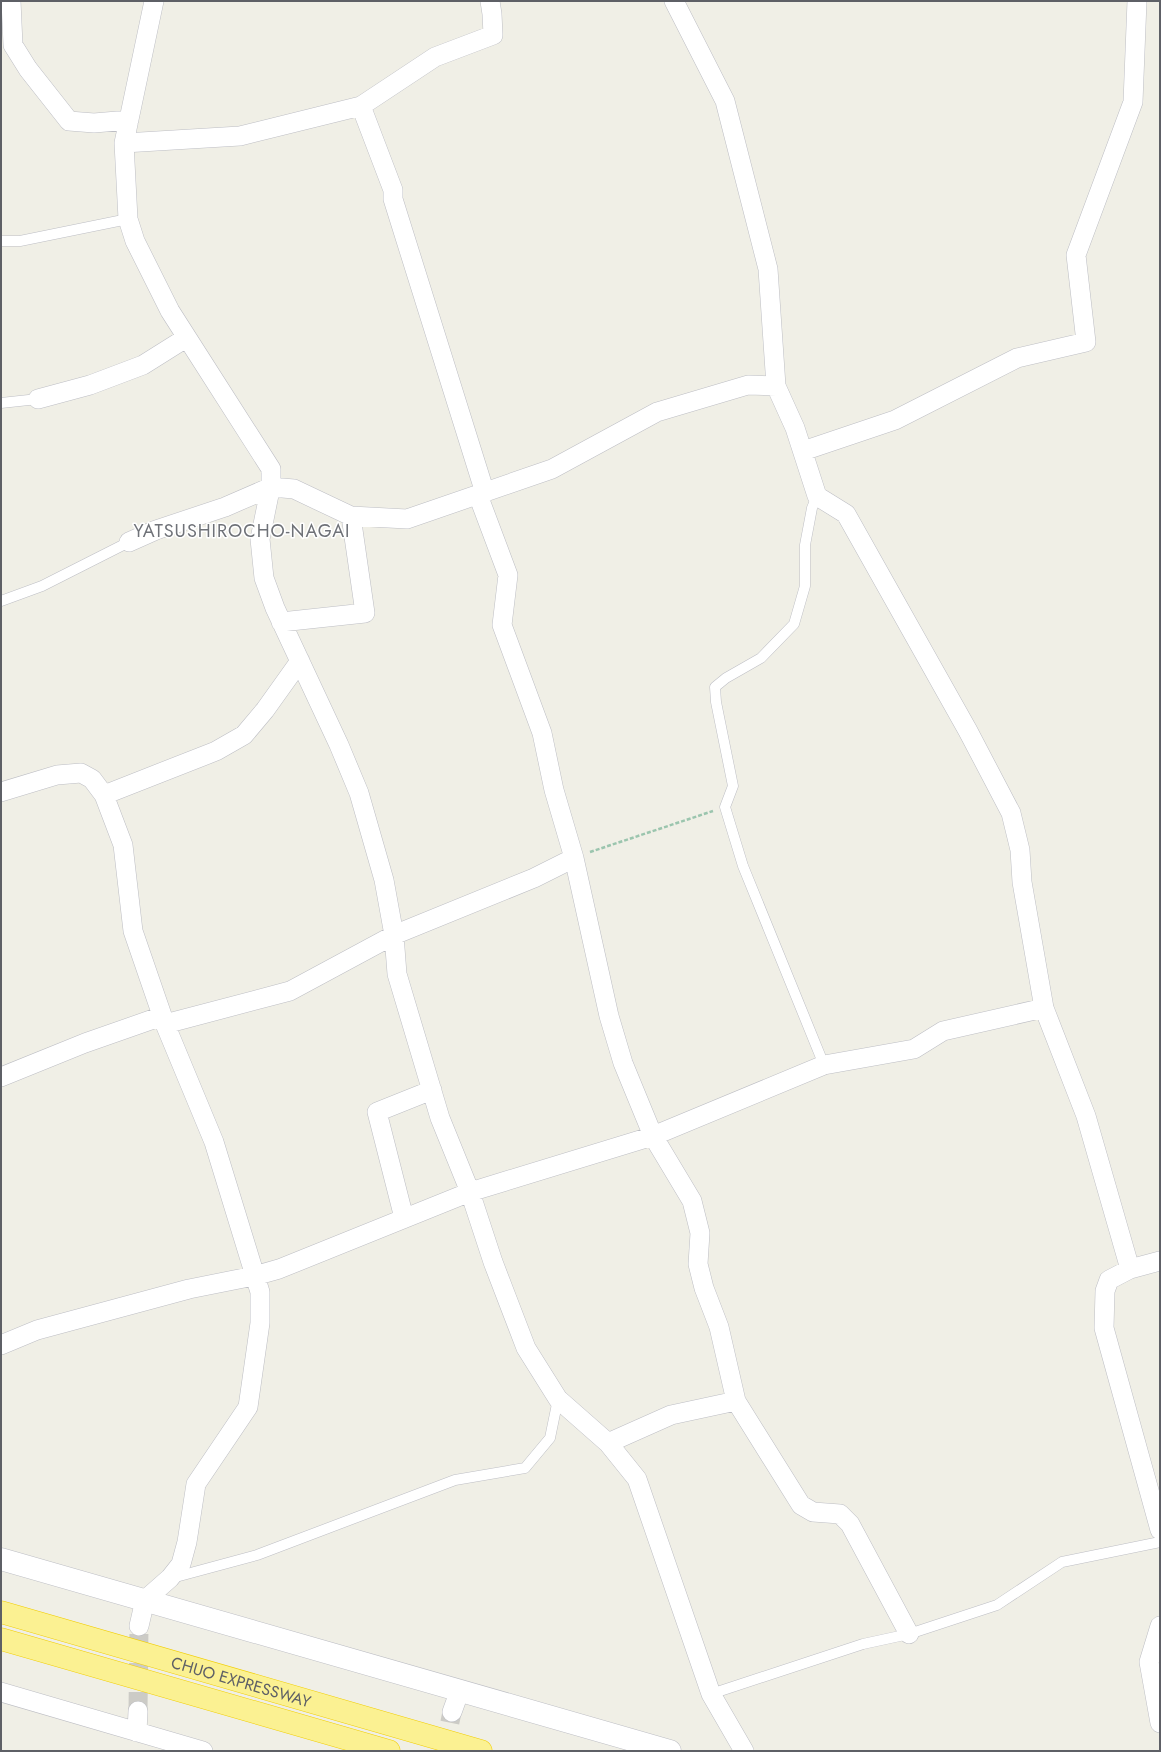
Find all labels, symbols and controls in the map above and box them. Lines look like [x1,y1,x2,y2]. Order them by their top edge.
district label: YATSUSHIROCHO-NAGAI [133,518,351,544]
street label: CHUO EXPRESSWAY [168,1651,314,1713]

